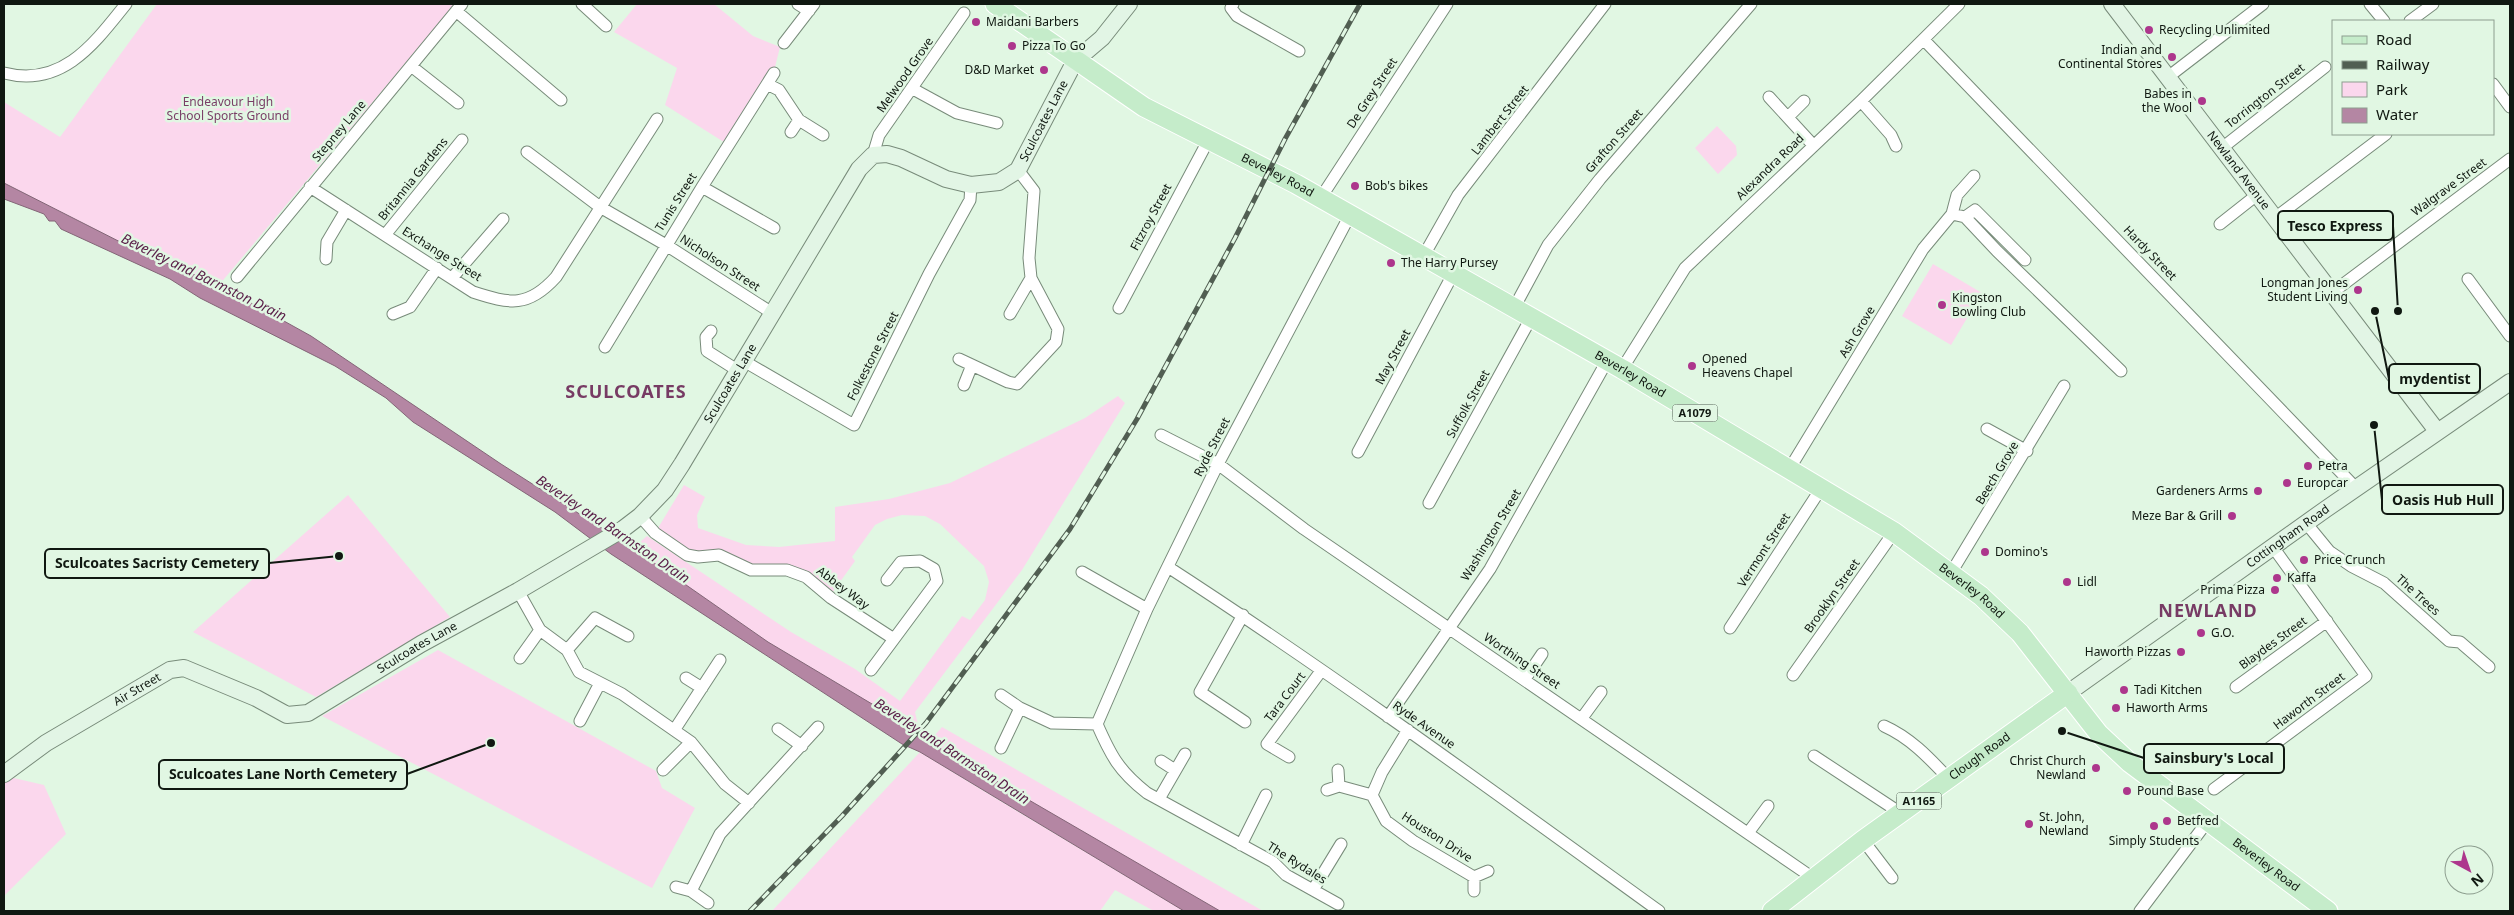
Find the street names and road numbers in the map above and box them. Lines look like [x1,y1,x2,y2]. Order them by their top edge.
street label: Melwood Grove [872,33,937,116]
street label: De Grey Street [1342,53,1401,131]
street label: Torrington Street [2221,59,2308,132]
street label: Sculcoates Lane [1015,77,1072,164]
street label: Lambert Street [1467,81,1533,158]
street label: Stepney Lane [308,96,370,165]
street label: Grafton Street [1581,104,1647,176]
street label: Newland Avenue [2203,127,2275,213]
street label: Alexandra Road [1732,130,1807,204]
street label: Britannia Gardens [374,133,452,224]
street label: Beverley Road [1238,149,1317,201]
street label: Walgrave Street [2408,153,2490,220]
street label: Tunis Street [651,169,701,234]
street label: Fitzroy Street [1126,180,1176,253]
street label: Hardy Street [2120,221,2181,284]
street label: Exchange Street [399,222,486,285]
street label: Nicholson Street [677,230,764,295]
street label: Ash Grove [1835,303,1879,361]
street label: Folkestone Street [843,308,903,403]
street label: May Street [1371,326,1415,387]
street label: Sculcoates Lane [699,340,760,426]
street label: Beverley Road [1592,346,1669,401]
street label: Suffolk Street [1442,366,1494,441]
road number: A1079 [1672,404,1718,422]
street label: Ryde Street [1189,414,1234,479]
street label: Beech Grove [1971,438,2022,508]
street label: Washington Street [1456,485,1525,584]
street label: Cottingham Road [2242,500,2333,571]
street label: Vermont Street [1733,509,1794,590]
street label: Brooklyn Street [1800,555,1864,636]
street label: Beverley Road [1936,559,2009,622]
street label: Abbey Way [813,562,874,614]
street label: The Trees [2393,570,2444,619]
street label: Blaydes Street [2235,612,2311,673]
street label: Sculcoates Lane [374,617,460,677]
street label: Worthing Street [1480,629,1565,693]
street label: Air Street [110,668,164,710]
street label: Tara Court [1260,668,1309,725]
street label: Haworth Street [2269,668,2349,733]
street label: Ryde Avenue [1390,697,1459,753]
street label: Clough Road [1945,728,2014,784]
road number: A1165 [1896,792,1942,809]
street label: Houston Drive [1399,807,1476,866]
street label: Beverley Road [2229,834,2304,895]
street label: The Rydales [1264,838,1331,888]

